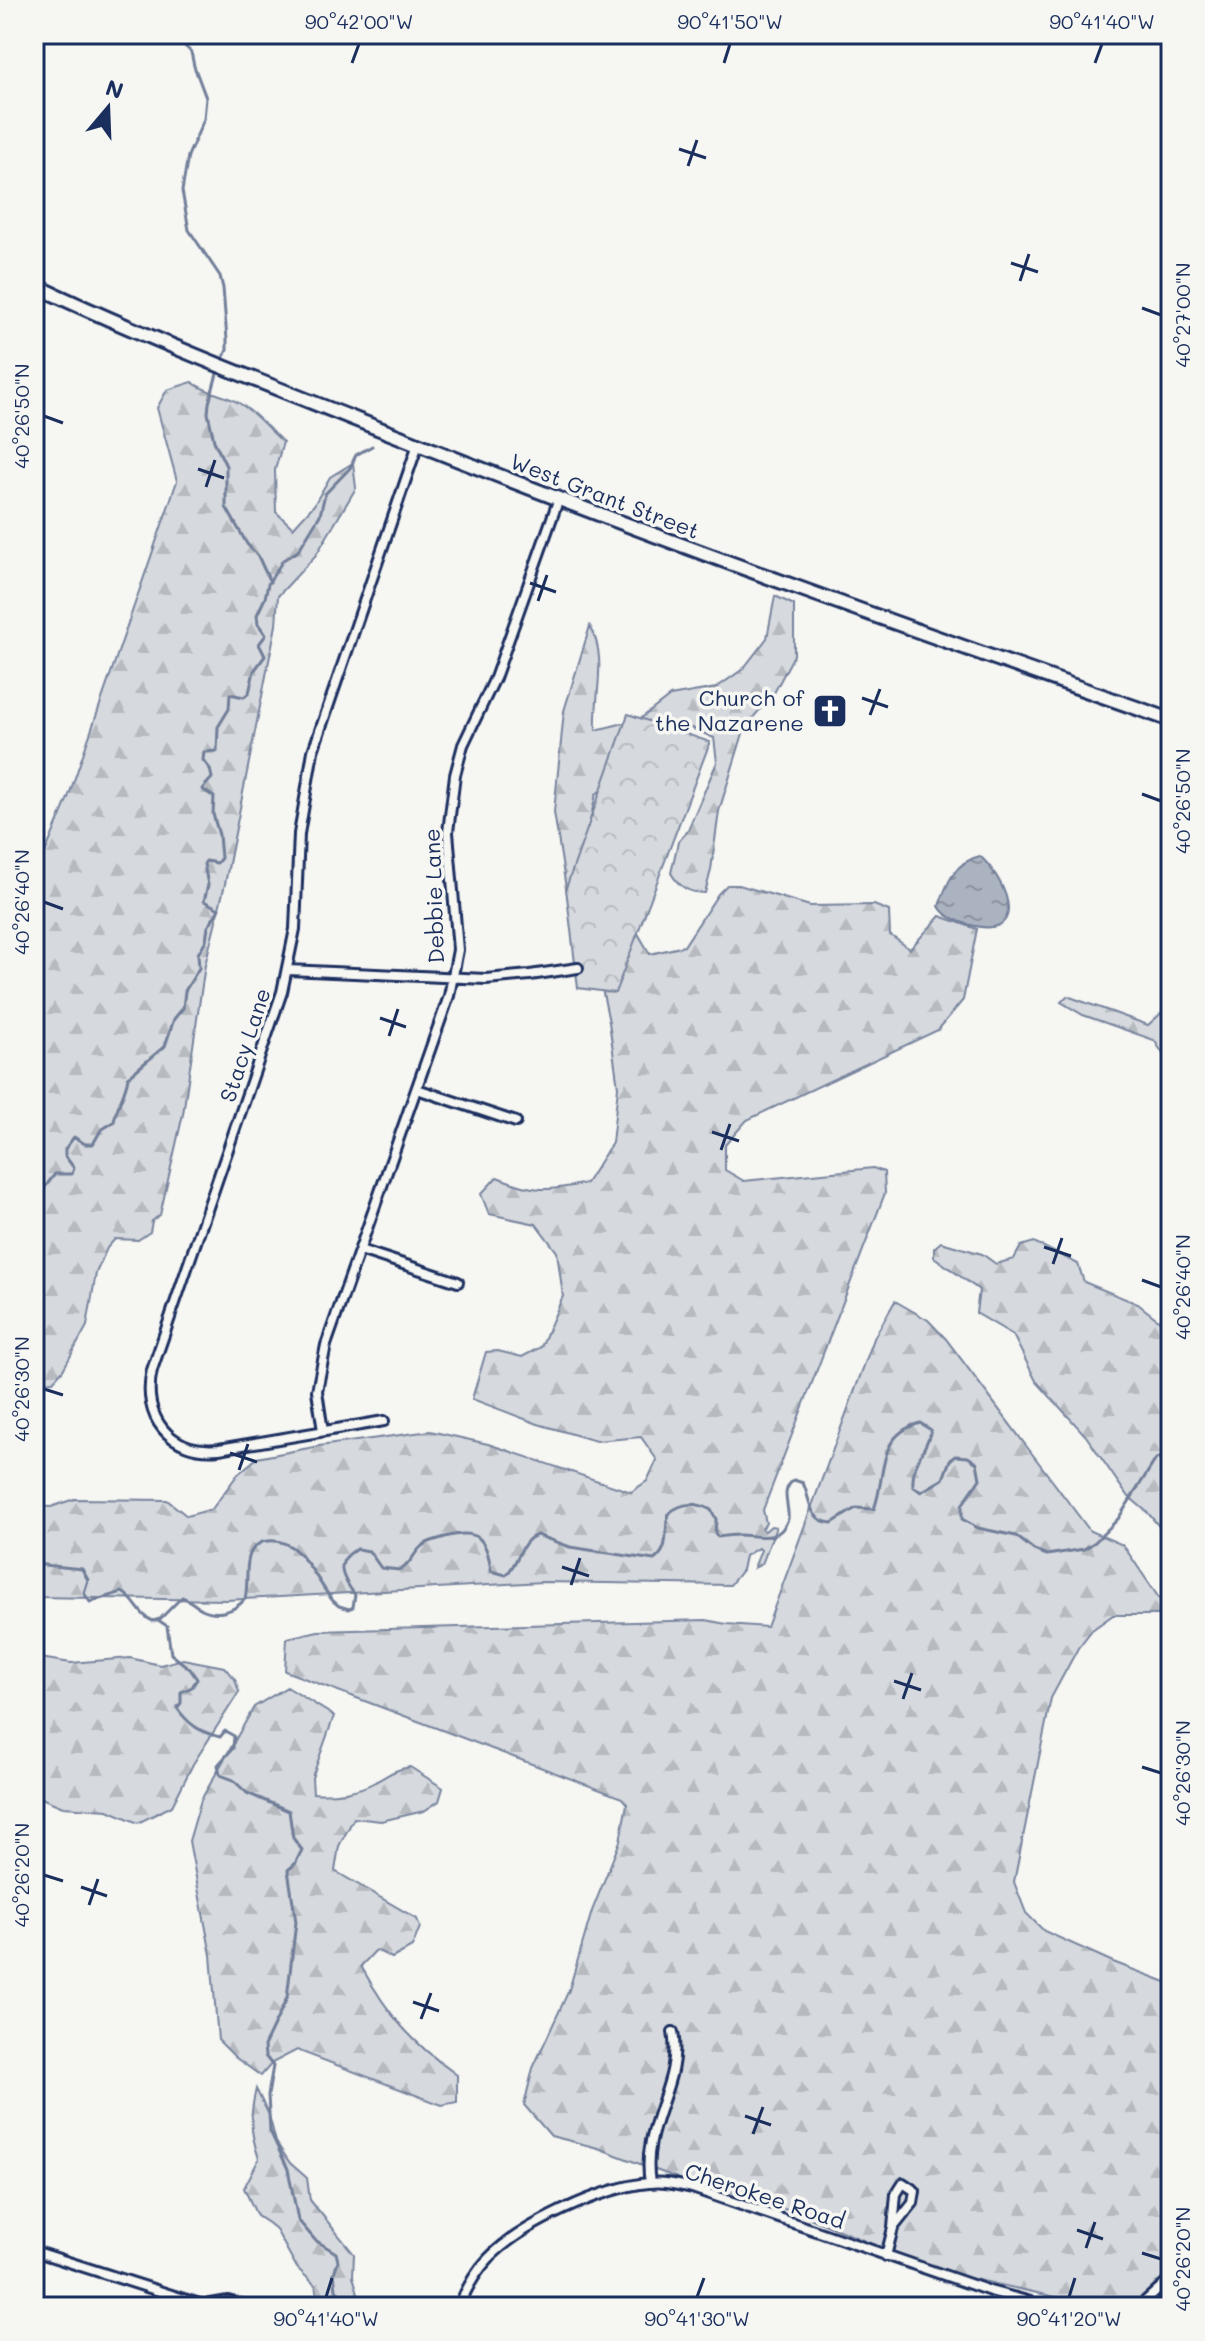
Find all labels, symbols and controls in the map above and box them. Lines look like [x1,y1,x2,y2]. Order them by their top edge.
text: 90°42'00"W [305,8,413,34]
text: 90°41'50"W [677,8,783,34]
text: 90°41'40"W [1049,8,1155,34]
north arrow [68,68,148,148]
text: N [102,72,127,105]
text: 40°27'00"N [1169,263,1195,367]
text: 40°26'50"N [8,363,34,469]
street label: West Grant Street [506,446,704,545]
place label: Church of the Nazarene [655,683,804,737]
church icon: Church of the Nazarene [811,692,849,730]
text: 40°26'50"N [1169,748,1195,854]
street label: Debbie Lane [417,828,450,964]
text: 40°26'40"N [8,849,34,955]
street label: Stacy Lane [212,984,277,1106]
text: 40°26'40"N [1169,1234,1195,1340]
text: 40°26'30"N [8,1336,34,1442]
text: 40°26'30"N [1169,1720,1195,1826]
text: 40°26'20"N [8,1823,34,1927]
street label: Cherokee Road [681,2156,849,2235]
text: 40°26'20"N [1169,2207,1195,2311]
text: 90°41'40"W [273,2305,379,2331]
text: 90°41'30"W [644,2305,750,2331]
text: 90°41'20"W [1016,2305,1122,2331]

